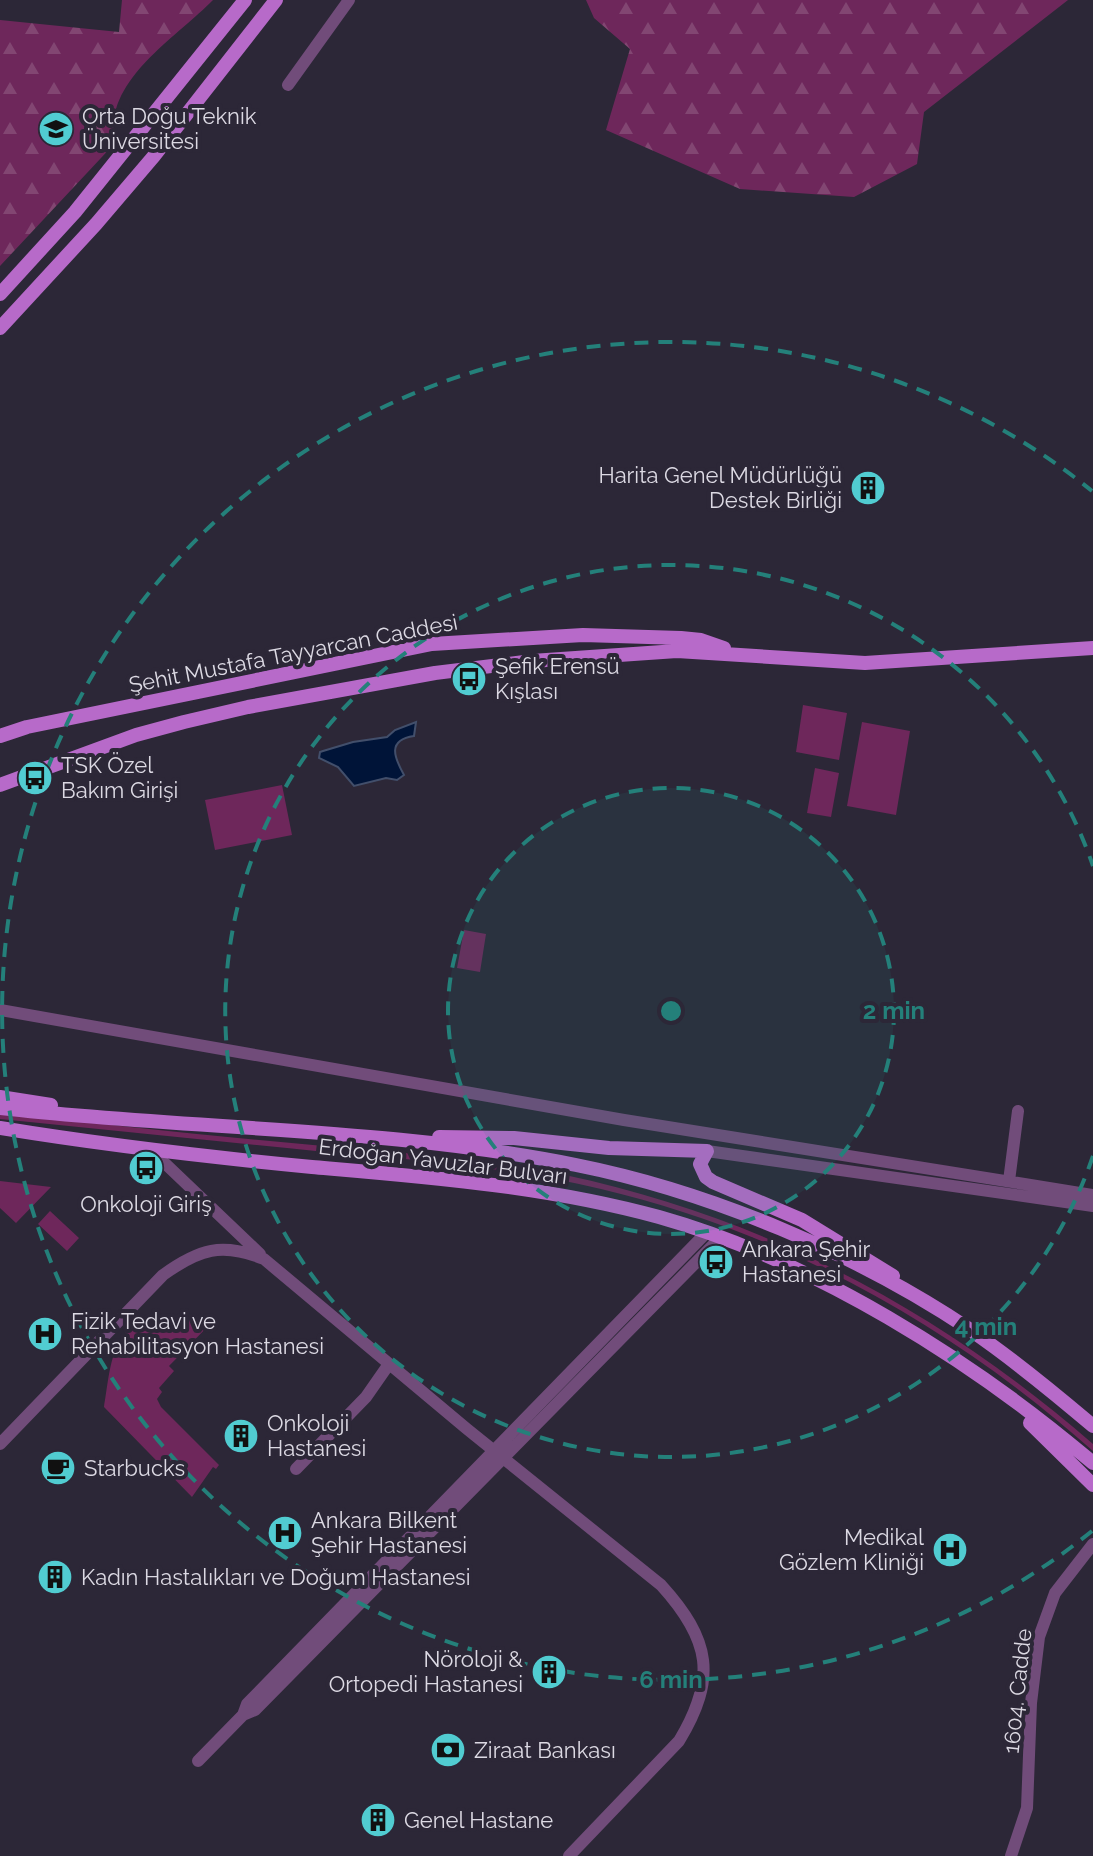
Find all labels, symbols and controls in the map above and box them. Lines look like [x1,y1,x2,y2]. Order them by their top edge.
place label: Orta Doğu Teknik Üniversitesi [82,103,257,154]
school or university icon: Orta Doğu Teknik Üniversitesi [37,110,75,148]
place label: Harita Genel Müdürlüğü Destek Birliği [599,462,842,513]
building icon: Harita Genel Müdürlüğü Destek Birliği [849,469,887,507]
street label: Şehit Mustafa Tayyarcan Caddesi [126,608,460,698]
place label: Şefik Erensü Kışlası [495,653,620,704]
bus stop icon: Şefik Erensü Kışlası [450,660,488,698]
place label: TSK Özel Bakım Girişi [61,752,178,803]
bus stop icon: TSK Özel Bakım Girişi [16,759,54,797]
text: 2 min [863,996,925,1025]
centre of rings [657,997,685,1025]
street label: Erdoğan Yavuzlar Bulvarı [317,1133,569,1189]
bus stop icon: Onkoloji Giriş [127,1149,165,1187]
place label: Onkoloji Giriş [80,1191,212,1217]
place label: Ankara Şehir Hastanesi [742,1236,870,1287]
bus stop icon: Ankara Şehir Hastanesi [697,1243,735,1281]
place label: Fizik Tedavi ve Rehabilitasyon Hastanesi [71,1308,324,1359]
text: 4 min [955,1312,1017,1341]
hospital icon: Fizik Tedavi ve Rehabilitasyon Hastanesi [26,1315,64,1353]
place label: Onkoloji Hastanesi [267,1410,366,1461]
building icon: Onkoloji Hastanesi [222,1417,260,1455]
cafe icon: Starbucks [39,1449,77,1487]
place label: Starbucks [84,1455,185,1481]
place label: Ankara Bilkent Şehir Hastanesi [311,1507,467,1558]
hospital icon: Ankara Bilkent Şehir Hastanesi [266,1514,304,1552]
place label: Medikal Gözlem Kliniği [779,1524,924,1575]
hospital icon: Medikal Gözlem Kliniği [931,1531,969,1569]
building icon: Kadın Hastalıkları ve Doğum Hastanesi [36,1558,74,1596]
place label: Kadın Hastalıkları ve Doğum Hastanesi [81,1564,471,1590]
street label: 1604. Cadde [998,1627,1036,1755]
place label: Nöroloji & Ortopedi Hastanesi [329,1646,523,1697]
building icon: Nöroloji & Ortopedi Hastanesi [530,1653,568,1691]
text: 6 min [639,1665,703,1694]
bank icon: Ziraat Bankası [429,1731,467,1769]
place label: Ziraat Bankası [474,1737,616,1763]
building icon: Genel Hastane [359,1801,397,1839]
place label: Genel Hastane [404,1807,553,1833]

